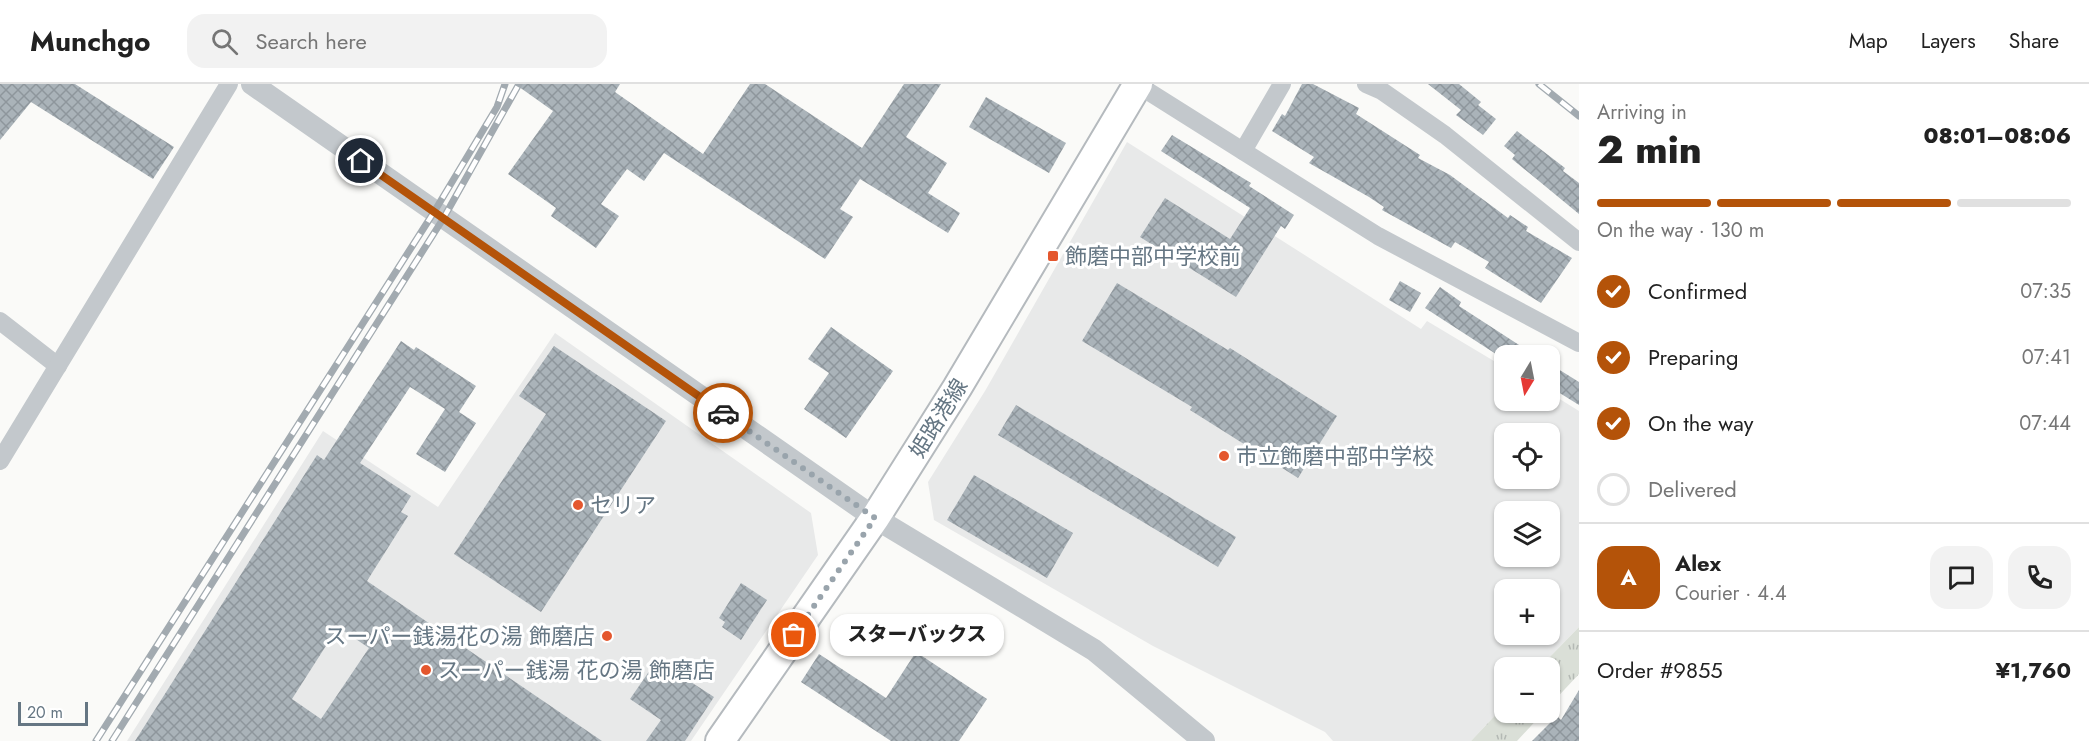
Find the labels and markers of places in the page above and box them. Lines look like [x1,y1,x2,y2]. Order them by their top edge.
pin [335,135,386,186]
place label: 飾磨中部中学校前 [1065,240,1241,272]
marker: 飾磨中部中学校前 [1046,249,1060,263]
place label: 市立飾磨中部中学校 [1236,440,1434,472]
marker: 市立飾磨中部中学校 [1217,449,1231,463]
place label: セリア [590,489,656,521]
marker: セリア [571,498,585,512]
pin [768,609,819,660]
callout: スターバックス [830,614,1004,656]
place label: スーパー銭湯花の湯 飾磨店 [325,620,595,652]
marker: スーパー銭湯花の湯 飾磨店 [600,629,614,643]
place label: スーパー銭湯 花の湯 飾磨店 [438,654,715,686]
marker: スーパー銭湯 花の湯 飾磨店 [419,663,433,677]

